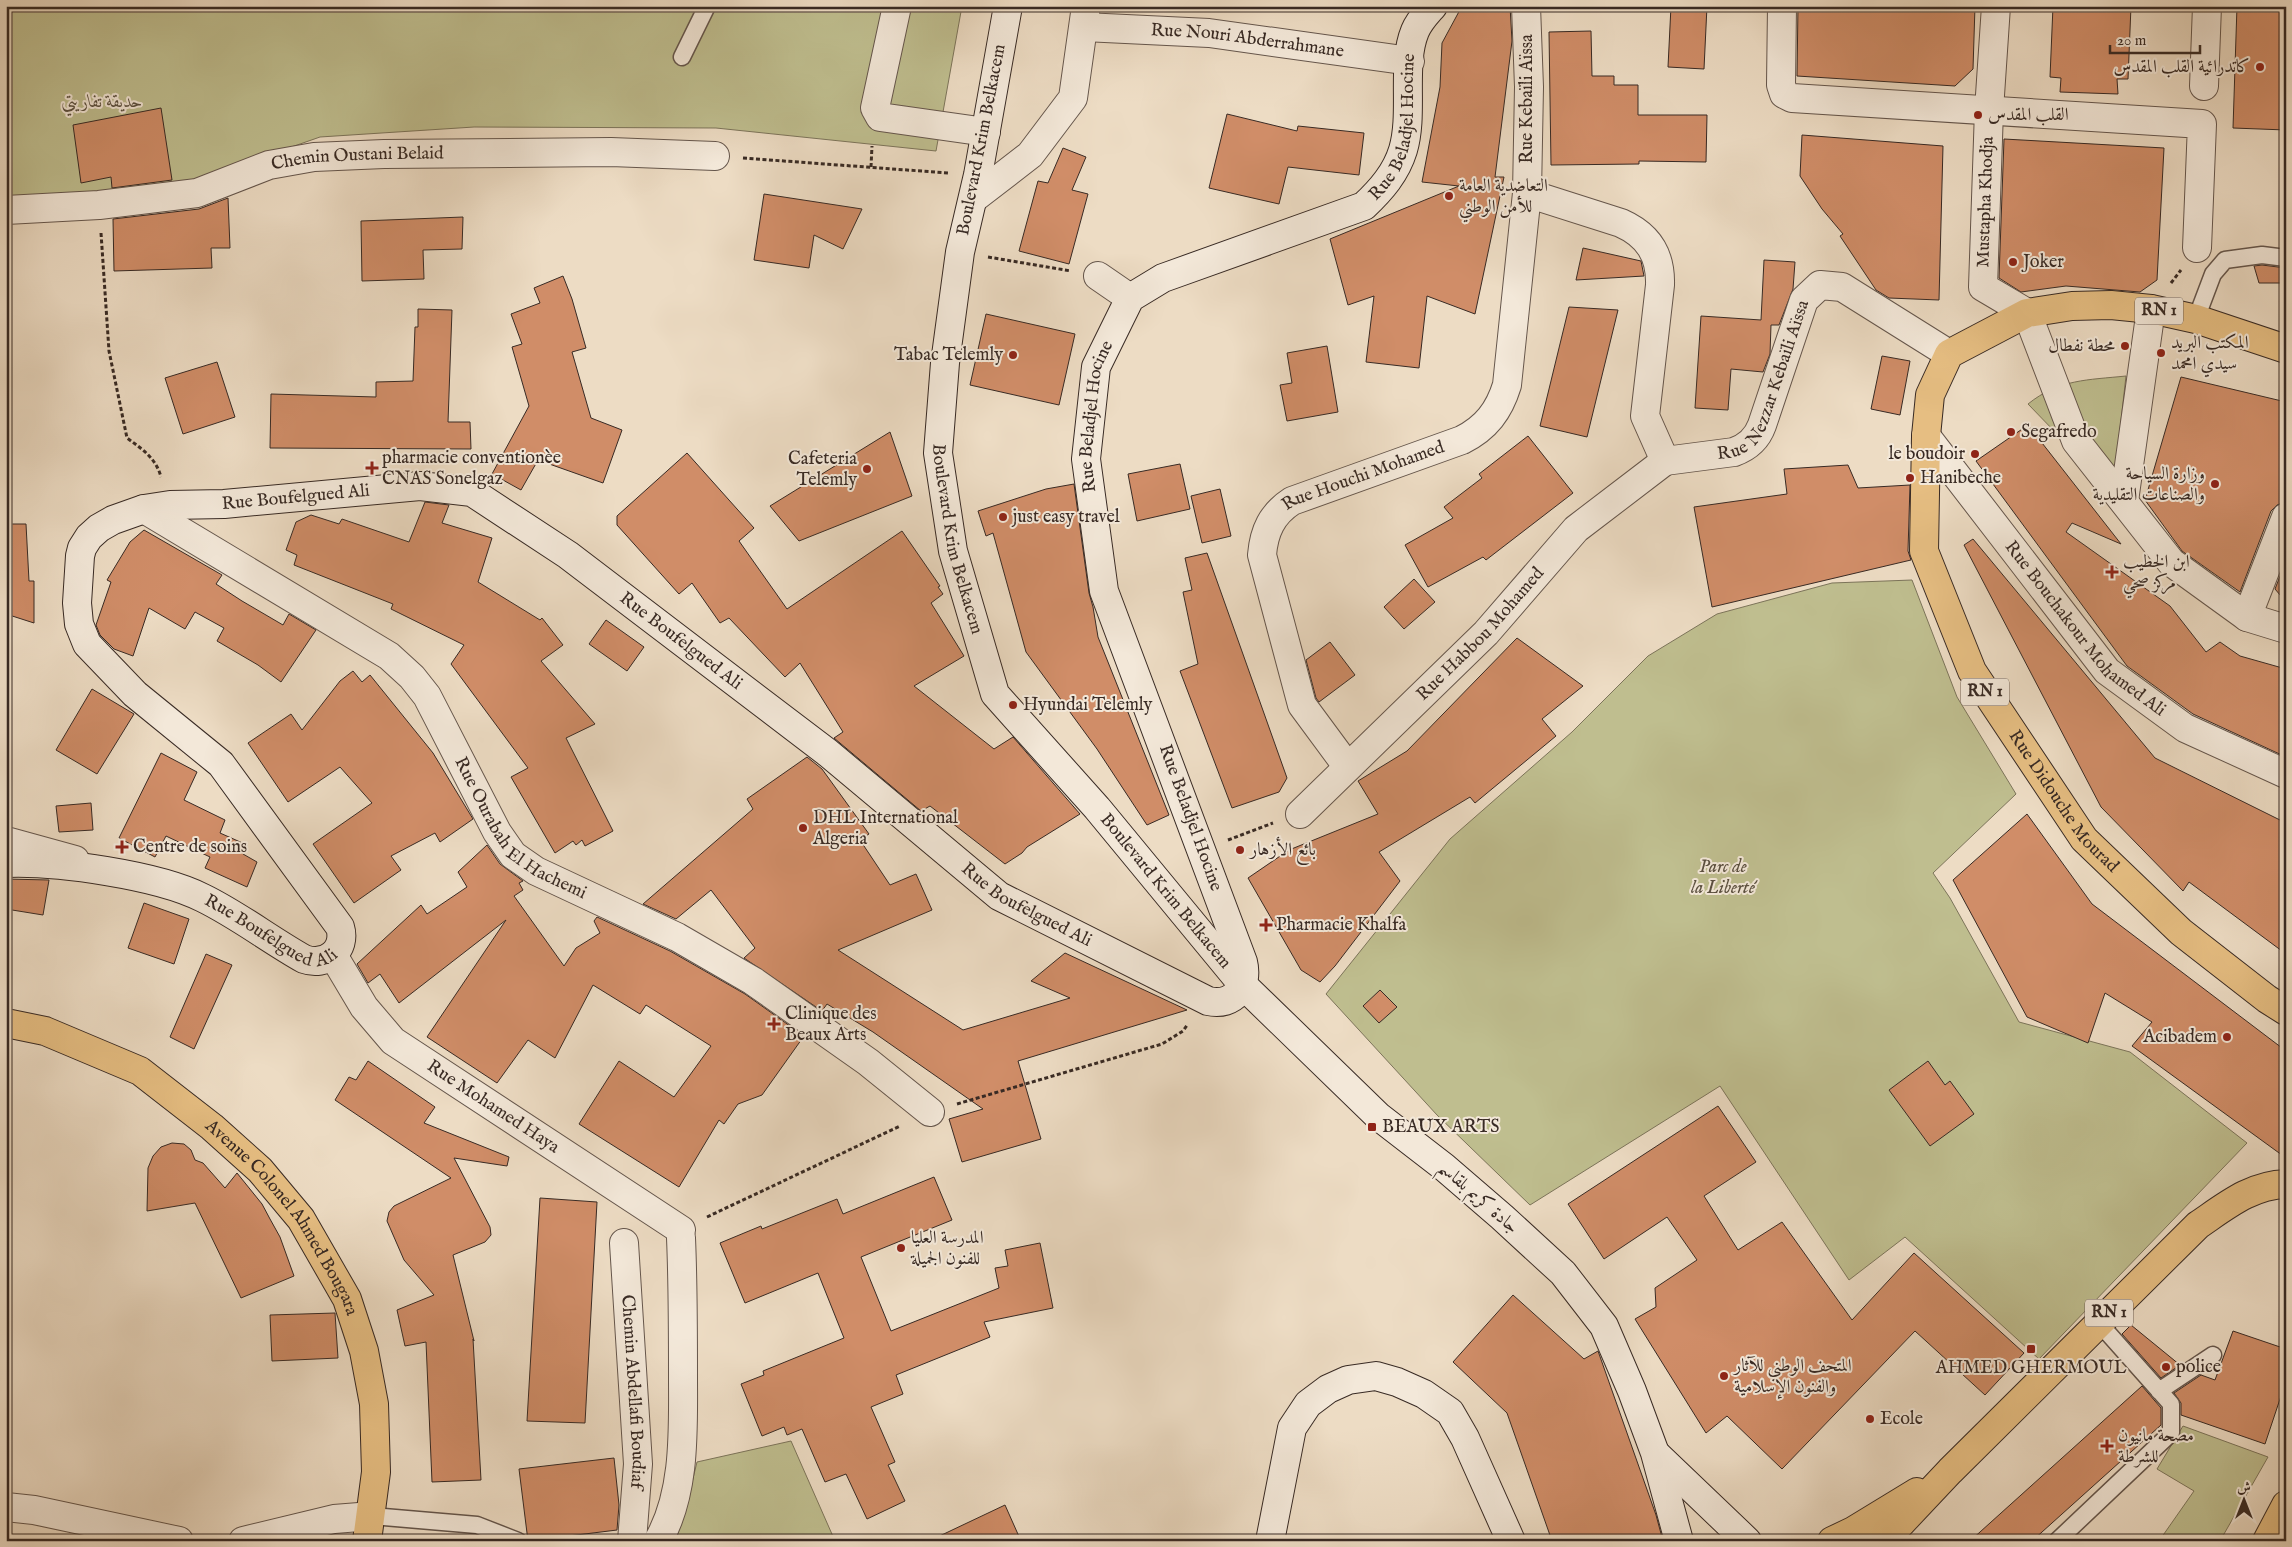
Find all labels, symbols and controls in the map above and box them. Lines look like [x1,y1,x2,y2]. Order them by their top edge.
street label: Rue Nouri Abderrahmane [1150,19,1345,63]
scale bar [2110,22,2200,54]
text: 20 m [2117,31,2147,50]
street label: Rue Kebaïli Aïssa [1516,34,1539,164]
street label: Boulevard Krim Belkacem [952,42,1012,238]
street label: Rue Beladjel Hocine [1364,52,1421,206]
place label: كاتدرائية القلب المقدس [2113,56,2250,79]
marker: كاتدرائية القلب المقدس [2254,61,2266,73]
park label: حديقة تفاريتي [61,91,143,117]
place label: القلب المقدس [1988,104,2069,127]
marker: القلب المقدس [1972,109,1984,121]
street label: Mustapha Khodja [1972,136,2000,268]
street label: Chemin Oustani Belaid [269,142,444,176]
place label: التعاضدية العامة للأمن الوطني [1459,175,1548,223]
marker: التعاضدية العامة للأمن الوطني [1443,190,1455,202]
place label: Joker [2021,251,2064,274]
marker: Joker [2007,256,2019,268]
street label: Rue Nezzar Kebaïli Aïssa [1716,297,1815,466]
road number: RN 1 [2135,298,2183,324]
place label: المكتب البريد سيدي امحمد [2171,332,2249,378]
place label: محطة نفطال [2048,335,2115,358]
street label: Rue Beladjel Hocine [1074,337,1119,494]
marker: محطة نفطال [2119,340,2131,352]
place label: Tabac Telemly [894,344,1003,367]
marker: المكتب البريد سيدي امحمد [2155,347,2167,359]
marker: Tabac Telemly [1007,349,1019,361]
place label: Segafredo [2021,421,2097,444]
marker: Segafredo [2005,426,2017,438]
street label: Rue Houchi Mohamed [1277,436,1448,516]
street label: Boulevard Krim Belkacem [926,443,988,637]
place label: le boudoir [1889,443,1965,466]
place label: pharmacie conventionèe CNAS Sonelgaz [382,447,561,491]
place label: Cafeteria Telemly [788,448,857,492]
marker: le boudoir [1969,448,1981,460]
marker: pharmacie conventionèe CNAS Sonelgaz [366,462,378,474]
marker: Cafeteria Telemly [861,463,873,475]
place label: وزارة السياحة والصناعات التقليدية [2093,463,2205,507]
place label: Hanibeche [1920,467,2001,490]
marker: Hanibeche [1904,472,1916,484]
marker: وزارة السياحة والصناعات التقليدية [2209,478,2221,490]
street label: Rue Boufelgued Ali [221,479,371,516]
place label: just easy travel [1011,506,1120,529]
marker: just easy travel [997,511,1009,523]
street label: Rue Bouchakour Mohamed Ali [1999,536,2171,722]
place label: ابن الخطيب مركز صحي [2123,551,2190,599]
street label: Rue Habbou Mohamed [1412,562,1550,706]
marker: ابن الخطيب مركز صحي [2105,565,2119,579]
street label: Rue Boufelgued Ali [615,587,747,695]
road number: RN 1 [1961,679,2009,706]
place label: Hyundai Telemly [1023,694,1153,717]
marker: Hyundai Telemly [1007,699,1019,711]
street label: Rue Didouche Mourad [2003,726,2124,878]
street label: Rue Beladjel Hocine [1153,742,1227,894]
street label: Rue Ourabah El Hachemi [449,753,591,905]
place label: DHL International Algeria [812,807,958,851]
street label: Boulevard Krim Belkacem [1095,809,1236,974]
marker: DHL International Algeria [797,822,809,834]
place label: Centre de soins [133,836,247,859]
place label: بائع الأزهار [1248,836,1316,865]
marker: Centre de soins [115,840,129,854]
marker: بائع الأزهار [1234,844,1246,856]
park label: Parc de la Liberté [1691,856,1758,900]
street label: Rue Boufelgued Ali [956,858,1096,952]
street label: Rue Boufelgued Ali [201,889,343,973]
place label: Pharmacie Khalfa [1276,914,1407,937]
marker: Pharmacie Khalfa [1260,919,1272,931]
place label: Clinique des Beaux Arts [785,1003,877,1047]
marker: Clinique des Beaux Arts [767,1017,781,1031]
place label: Acibadem [2142,1026,2217,1049]
marker: Acibadem [2221,1031,2233,1043]
street label: Rue Mohamed Haya [422,1055,564,1159]
street label: Avenue Colonel Ahmed Bougara [199,1114,363,1319]
place label: BEAUX ARTS [1382,1116,1499,1139]
marker: BEAUX ARTS [1366,1121,1378,1133]
street label: جادة كريم بلقاسم [1430,1157,1523,1243]
place label: المدرسة العليا للفنون الجميلة [910,1227,984,1271]
marker: المدرسة العليا للفنون الجميلة [895,1242,907,1254]
street label: Chemin Abdellafi Boudiaf [616,1294,650,1493]
road number: RN 1 [2085,1300,2133,1326]
marker: AHMED GHERMOUL [2025,1343,2037,1355]
place label: المتحف الوطني للآثار والفنون الإسلامية [1732,1355,1852,1399]
place label: police [2176,1356,2221,1379]
place label: AHMED GHERMOUL [1935,1357,2127,1380]
marker: police [2160,1361,2172,1373]
marker: المتحف الوطني للآثار والفنون الإسلامية [1718,1370,1730,1382]
place label: Ecole [1880,1408,1923,1431]
marker: Ecole [1864,1413,1876,1425]
place label: مصحة مانيون للشرطة [2118,1425,2194,1469]
marker: مصحة مانيون للشرطة [2100,1439,2114,1453]
north arrow [2220,1474,2270,1524]
text: ش [2237,1479,2251,1497]

